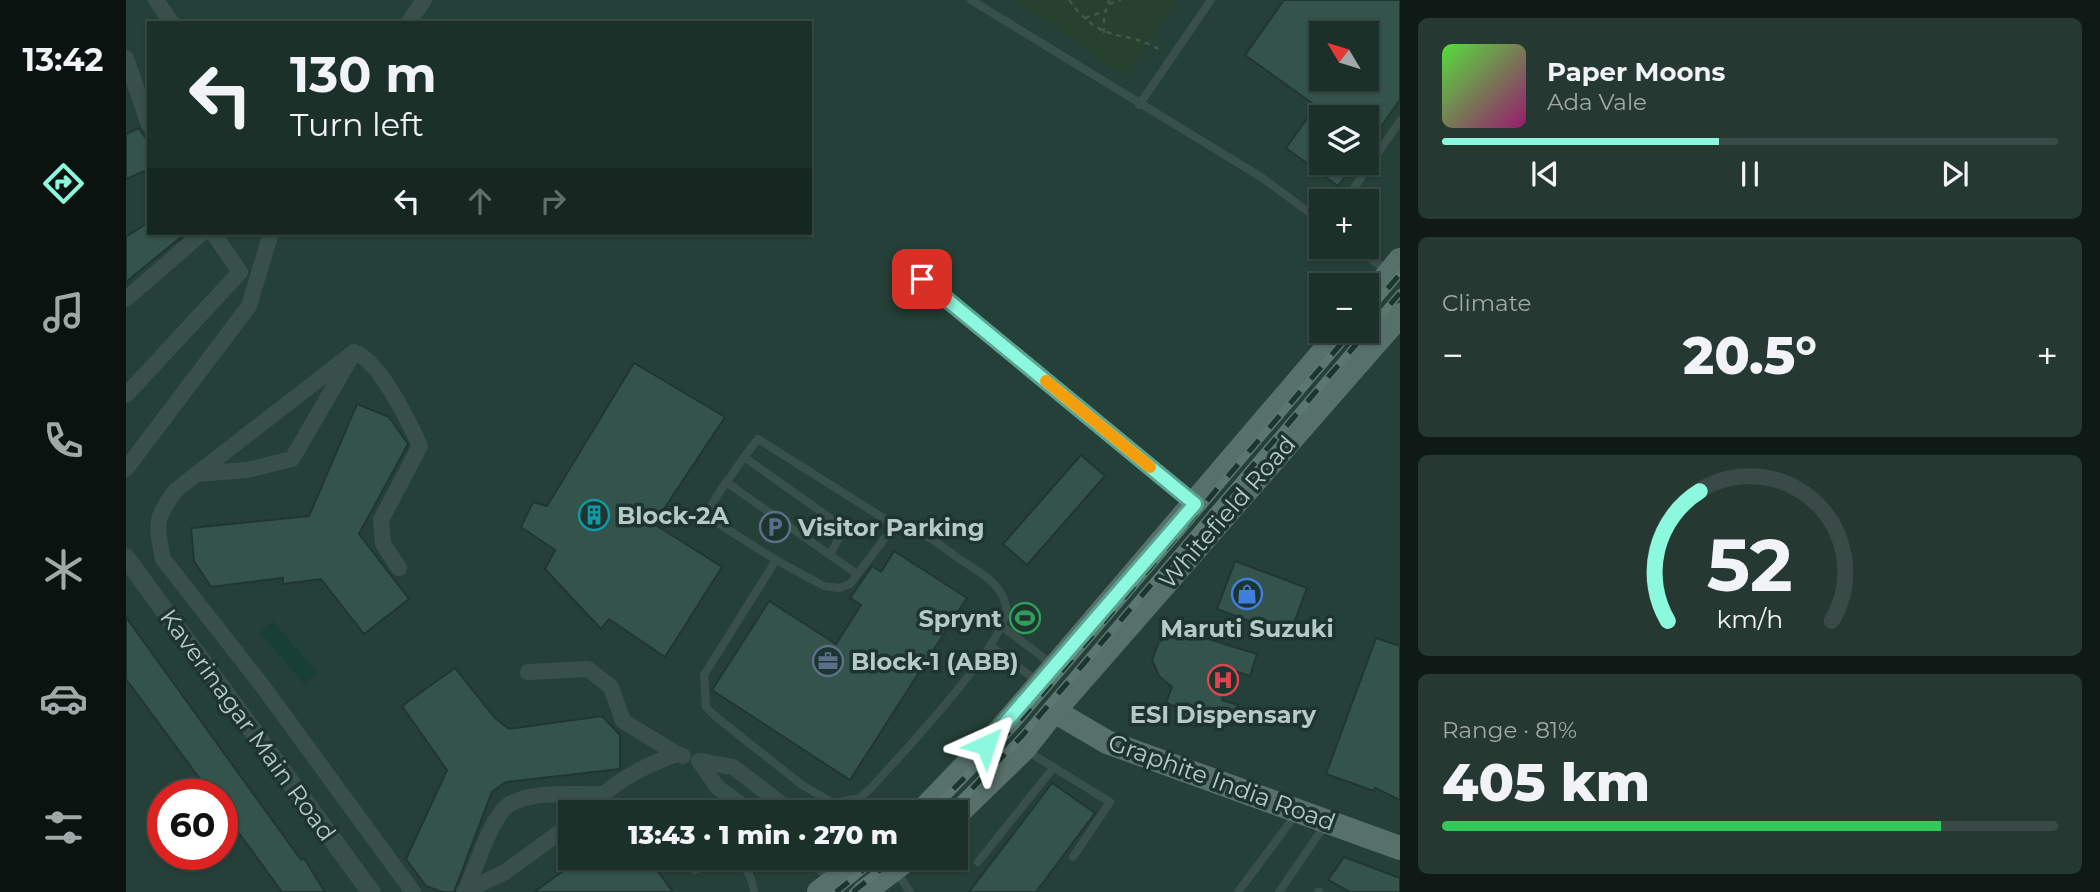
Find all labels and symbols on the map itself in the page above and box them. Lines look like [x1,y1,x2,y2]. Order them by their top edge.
north arrow [1309,21,1379,91]
pin [892,249,952,309]
street label: Whitefield Road [1153,430,1301,594]
building icon: Block-2A [577,498,611,532]
place label: Block-2A [617,501,730,530]
parking icon: Visitor Parking [758,510,792,544]
place label: Visitor Parking [797,513,985,542]
shop icon: Maruti Suzuki [1230,577,1264,611]
sports icon: Sprynt [1008,601,1042,635]
street label: Kaverinagar Main Road [154,603,342,847]
place label: Sprynt [918,604,1003,633]
place label: Maruti Suzuki [1160,614,1334,643]
office icon: Block-1 (ABB) [811,644,845,678]
place label: Block-1 (ABB) [851,647,1019,676]
hospital icon: ESI Dispensary [1206,663,1240,697]
place label: ESI Dispensary [1130,700,1317,729]
position arrow [949,708,1023,782]
street label: Graphite India Road [1104,727,1340,837]
speed limit sign: 60 [147,779,238,870]

